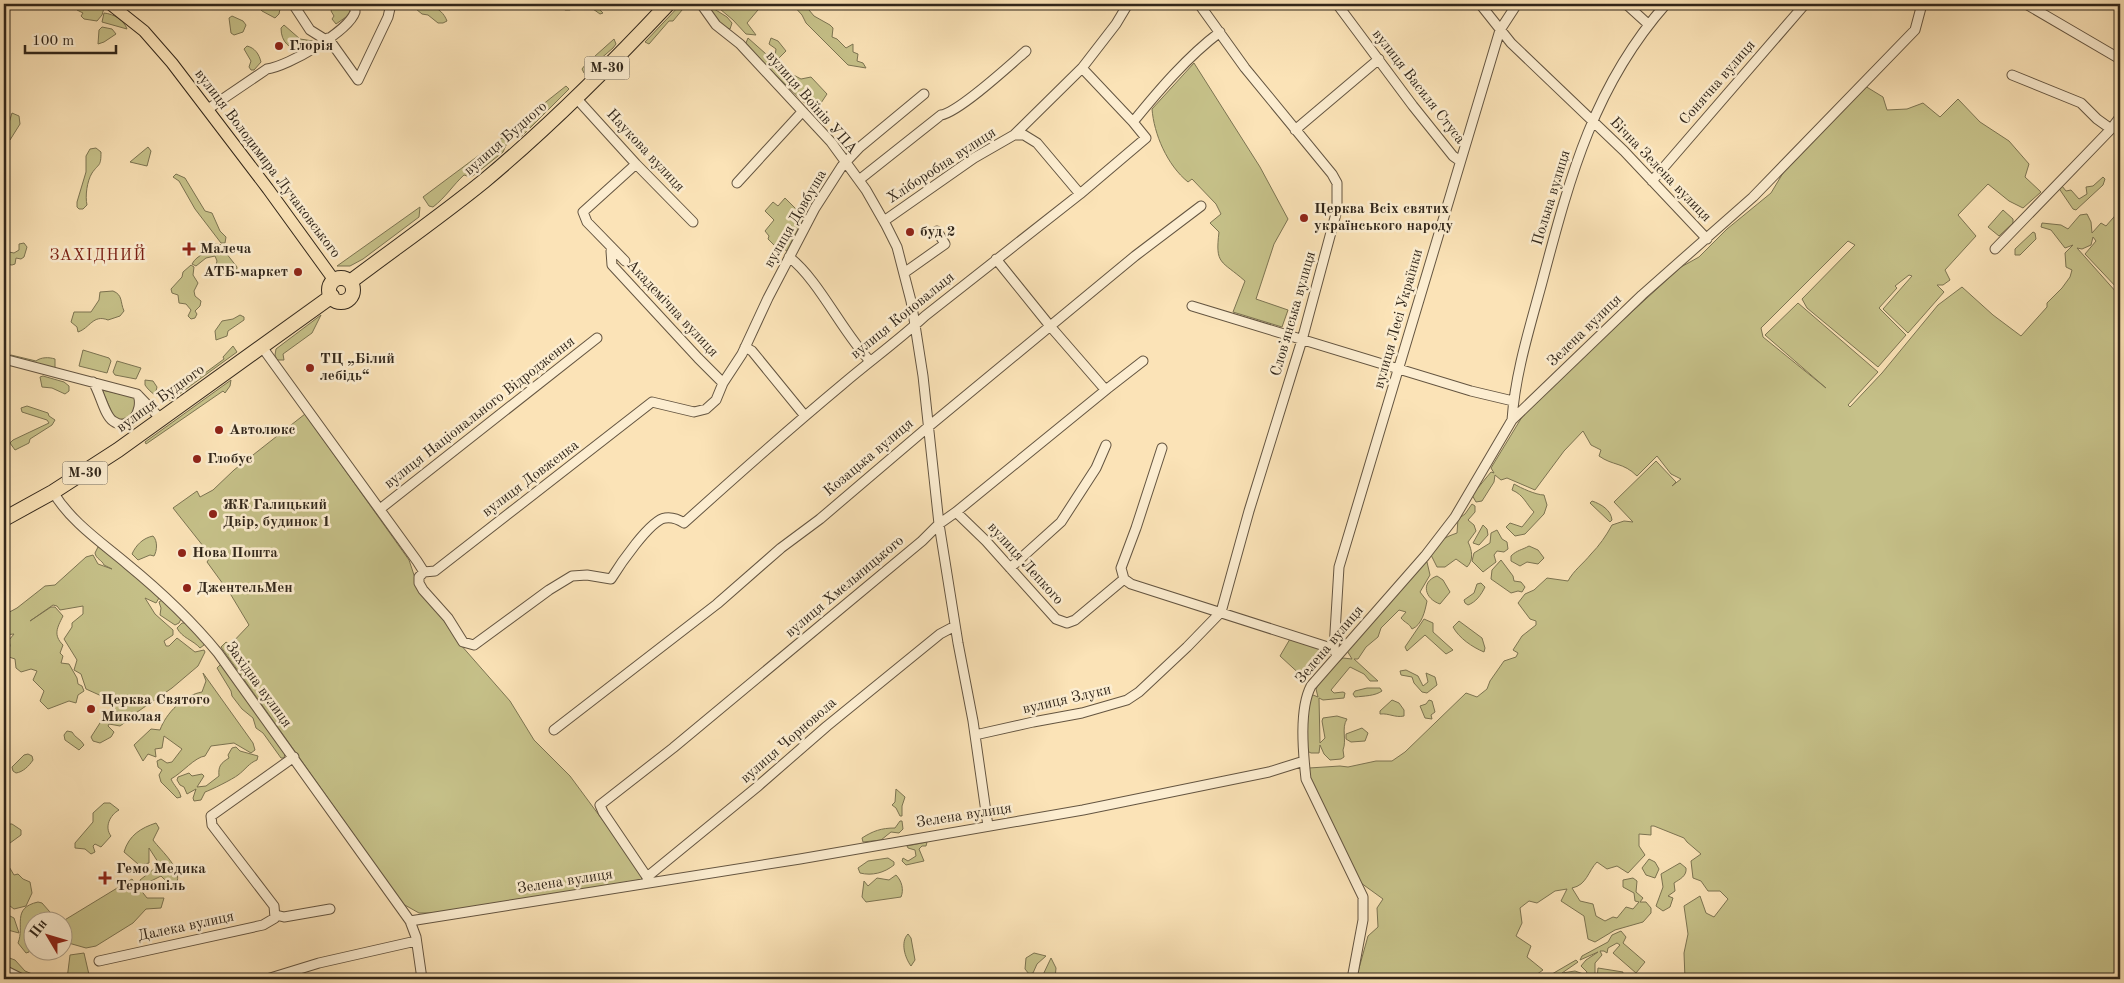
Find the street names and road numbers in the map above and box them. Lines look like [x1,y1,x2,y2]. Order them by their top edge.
street label: вулиця Василя Стуса [1369,27,1467,147]
street label: Сонячна вулиця [1677,38,1759,128]
street label: вулиця Воїнів УПА [762,49,860,158]
road number: М-30 [584,56,630,80]
street label: вулиця Володимира Лучаковського [191,67,343,261]
street label: вулиця Будного [462,99,550,179]
street label: Наукова вулиця [603,107,687,195]
street label: Бічна Зелена вулиця [1606,115,1714,225]
street label: Хліборобна вулиця [885,125,999,207]
street label: Польна вулиця [1530,148,1574,247]
street label: вулиця Довбуша [762,167,830,270]
street label: вулиця Лесі Українки [1372,247,1426,391]
street label: Словʼянська вулиця [1269,250,1319,378]
street label: Академічна вулиця [623,258,721,361]
street label: вулиця Коновальця [848,270,958,362]
street label: Зелена вулиця [1545,292,1625,370]
street label: вулиця Національного Відродження [382,334,578,492]
street label: вулиця Будного [114,362,208,436]
street label: Козацька вулиця [821,416,917,500]
street label: вулиця Довженка [480,438,583,520]
road number: М-30 [62,462,108,484]
street label: вулиця Лепкого [984,520,1066,608]
street label: вулиця Хмельницького [783,533,907,641]
street label: Зелена вулиця [1293,603,1367,687]
street label: Західна вулиця [222,639,294,731]
street label: вулиця Злуки [1021,682,1113,718]
street label: вулиця Чорновола [738,695,840,787]
street label: Зелена вулиця [915,801,1013,831]
street label: Зелена вулиця [516,867,614,897]
street label: Далека вулиця [136,909,236,945]

